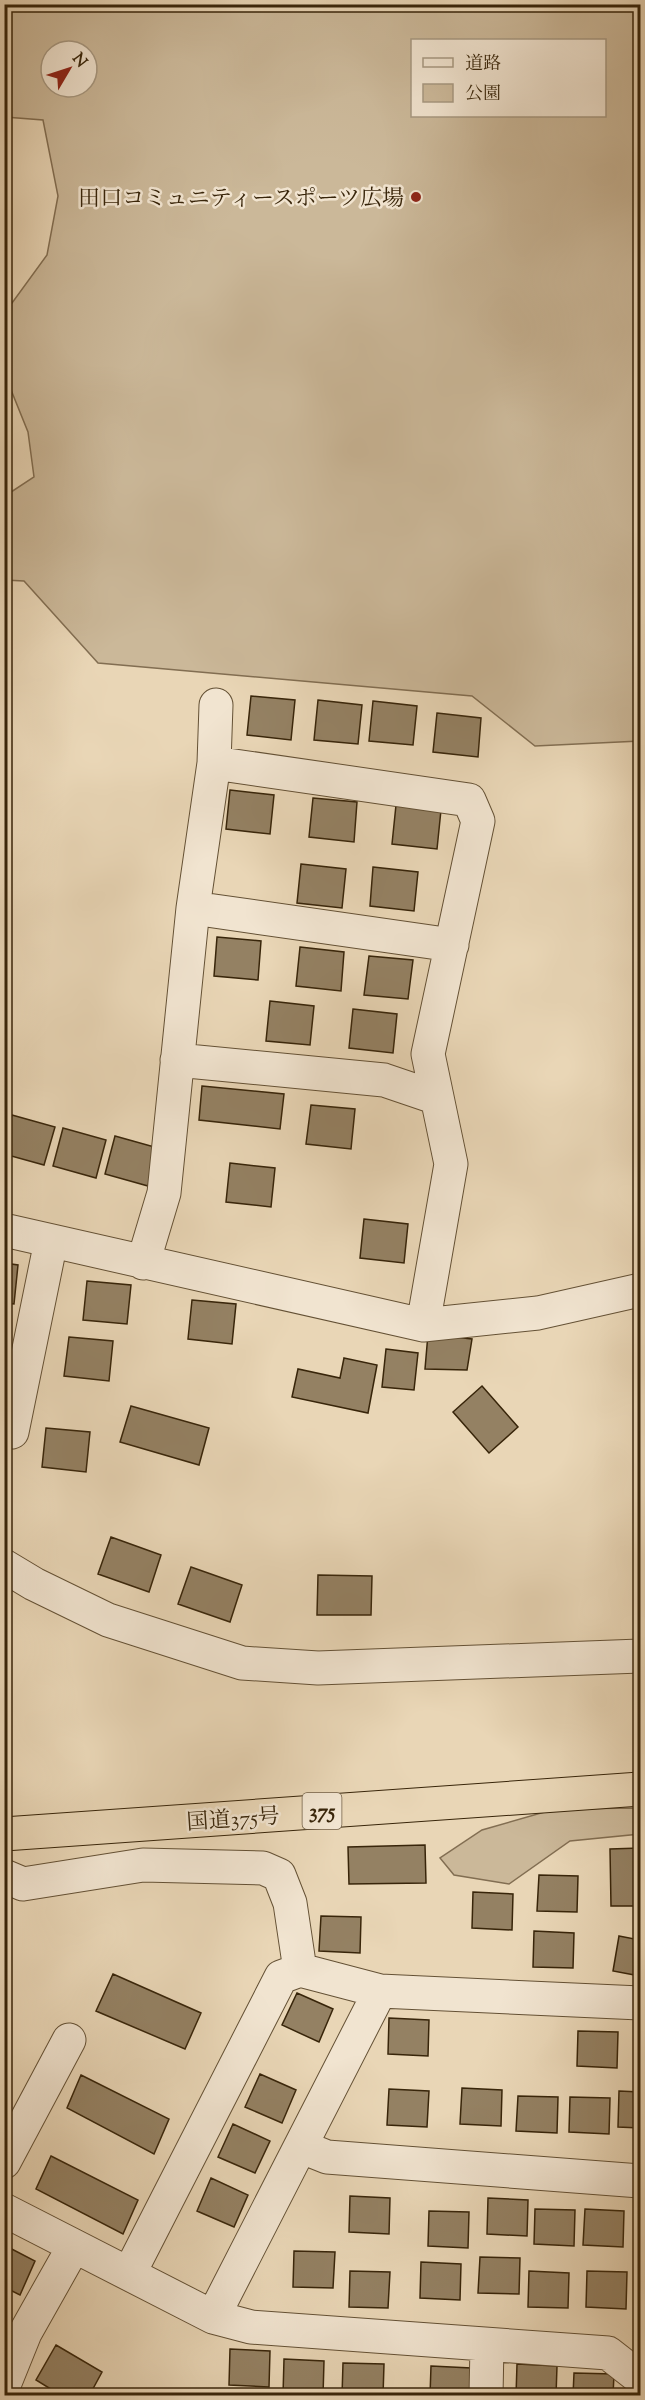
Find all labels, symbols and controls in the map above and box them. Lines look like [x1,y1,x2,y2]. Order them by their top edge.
north arrow [39,39,99,99]
legend [411,39,606,117]
text: N [66,49,92,74]
text: 道路 [465,52,501,78]
text: 公園 [465,82,501,108]
place label: 田口コミュニティースポーツ広場 [78,184,404,216]
marker: 田口コミュニティースポーツ広場 [409,190,423,204]
road number: 375 [302,1793,342,1829]
street label: 国道375号 [185,1802,281,1840]

